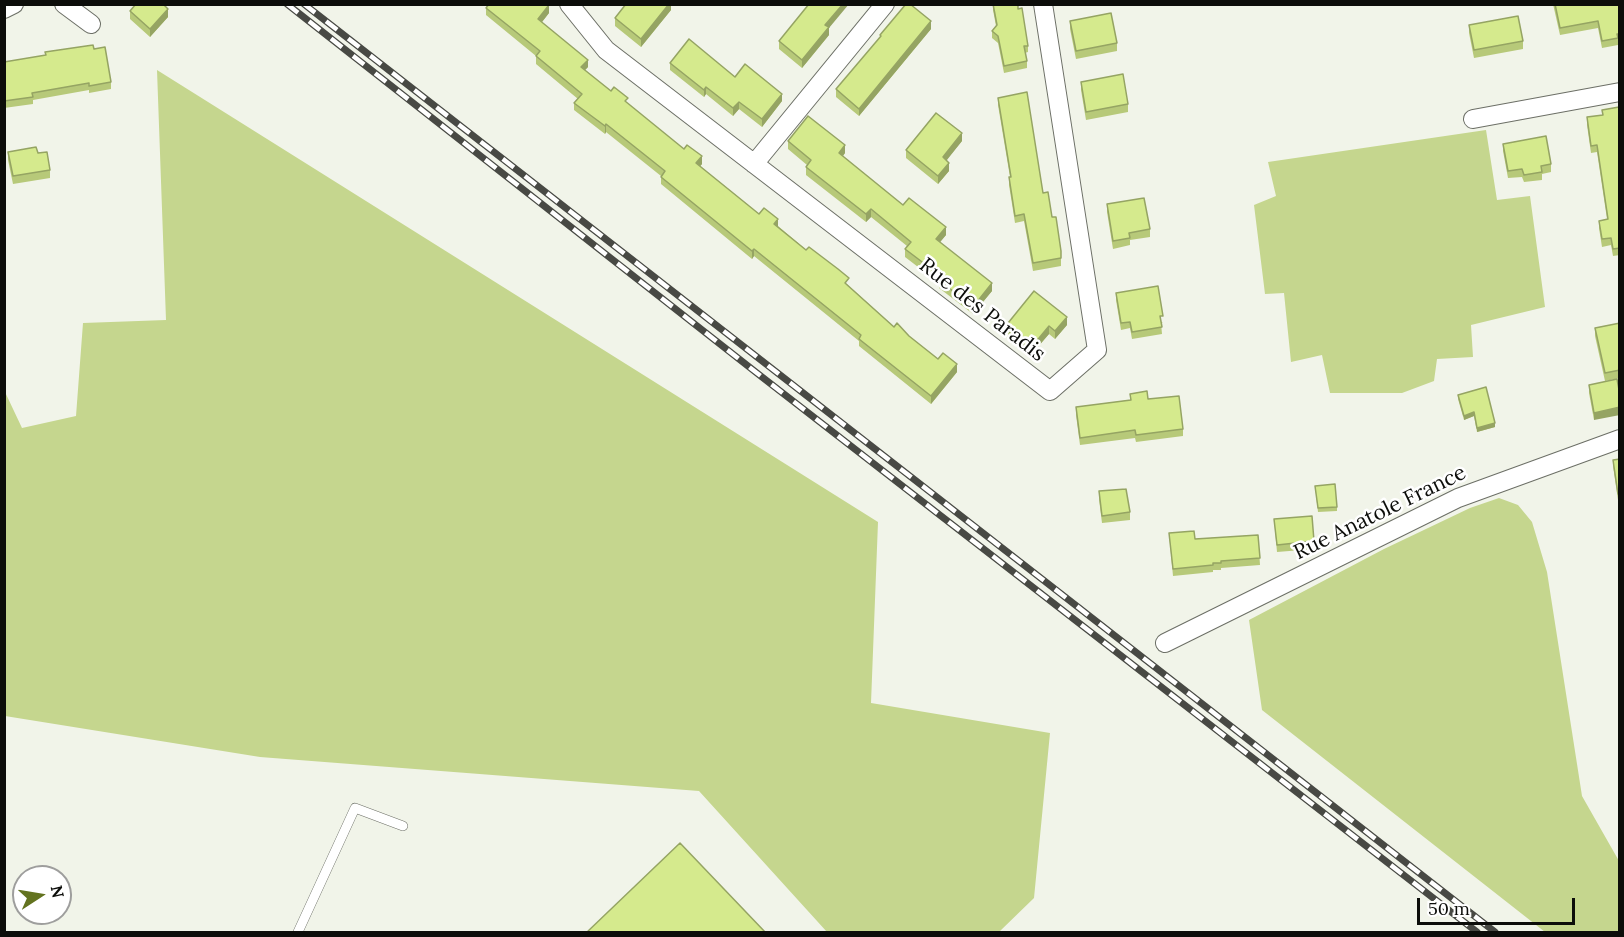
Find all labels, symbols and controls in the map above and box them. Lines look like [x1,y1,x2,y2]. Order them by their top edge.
street label: Rue des Paradis [914,253,1050,367]
street label: Rue Anatole France [1290,460,1470,566]
north arrow [12,865,72,925]
text: N [47,884,69,900]
scale bar [1420,886,1578,924]
text: 50 m [1428,897,1470,920]

